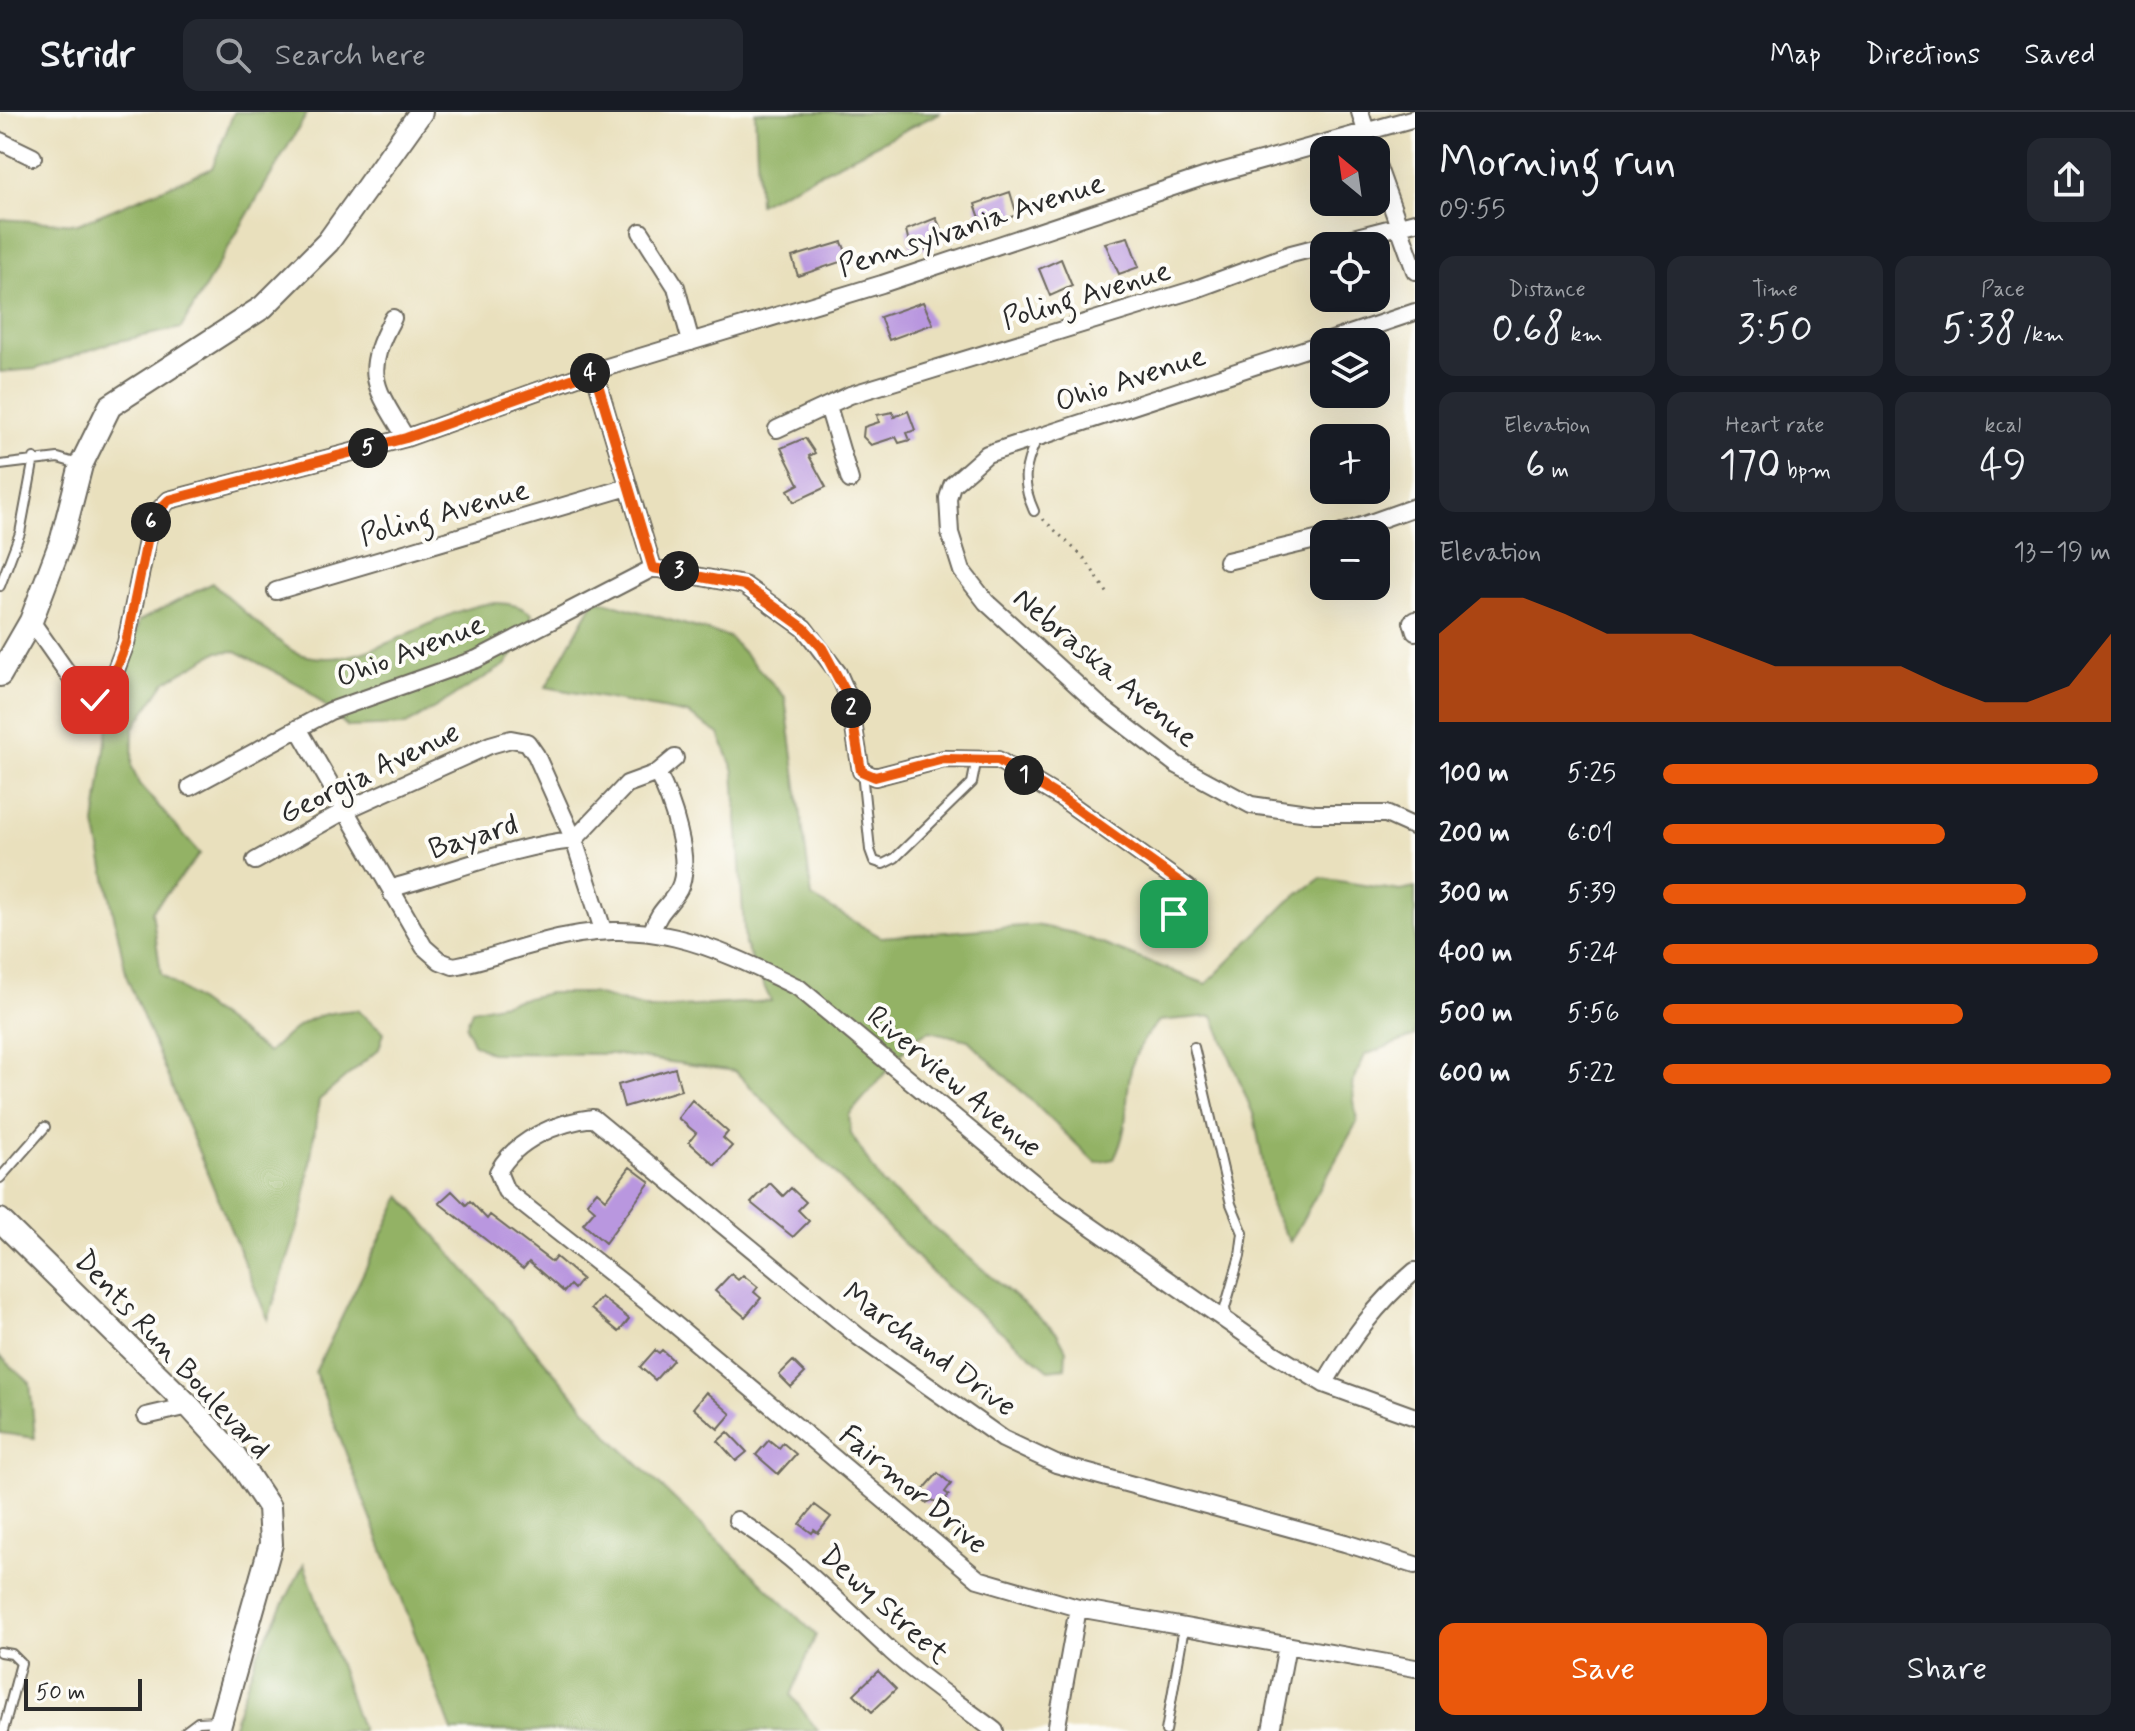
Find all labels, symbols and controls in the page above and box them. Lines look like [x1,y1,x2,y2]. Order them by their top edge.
search box [183,19,743,91]
text: Stridr [40,31,135,80]
icon: search [211,33,255,77]
text: Search here [275,36,426,75]
text: Map [1770,37,1821,74]
text: Directions [1865,37,1980,74]
text: Saved [2024,37,2095,74]
text: Morning run [1439,134,1676,192]
north arrow [1310,136,1390,216]
map controls [1310,136,1390,600]
button: share [2027,138,2111,222]
street label: Pennsylvania Avenue [834,164,1109,287]
text: 09:55 [1439,193,1505,227]
button: locate [1310,232,1390,312]
street label: Poling Avenue [998,251,1176,342]
text: Distance [1508,276,1586,304]
text: Time [1752,276,1798,304]
text: Pace [1981,276,2025,304]
text: 0.68 [1491,304,1565,356]
text: 3:50 [1737,304,1813,356]
text: 5:38 [1942,304,2017,356]
text: km [1565,321,1603,349]
text: /km [2017,321,2064,349]
button: layers [1310,328,1390,408]
street label: Ohio Avenue [1050,337,1211,422]
pin: 4 [570,353,610,393]
text: 4 [584,359,596,387]
text: Elevation [1504,412,1590,440]
text: Heart rate [1726,412,1824,440]
text: kcal [1985,412,2021,440]
button: + [1310,424,1390,504]
pin: 5 [348,428,388,468]
text: 5 [361,434,375,462]
text: 6 [1525,440,1546,492]
text: 170 [1719,440,1781,492]
text: 49 [1979,440,2027,492]
text: m [1546,457,1569,485]
text: bpm [1781,457,1831,485]
street label: Poling Avenue [355,471,534,559]
pin: 6 [131,502,171,542]
text: 6 [145,508,157,536]
button: − [1310,520,1390,600]
text: Elevation [1439,536,1541,570]
text: 13–19 m [2014,536,2111,570]
pin: 3 [659,551,699,591]
text: 3 [674,557,684,585]
street label: Nebraska Avenue [1005,579,1206,757]
street label: Ohio Avenue [331,605,490,698]
pin [61,666,129,734]
icon: check [73,678,117,722]
pin: 2 [831,688,871,728]
text: 2 [846,694,856,722]
street label: Georgia Avenue [273,713,467,836]
pin: 1 [1004,755,1044,795]
text: 100 m [1439,757,1509,791]
text: 5:25 [1567,757,1616,791]
text: 1 [1019,761,1029,789]
street label: Bayard [424,805,523,869]
text: 200 m [1439,817,1510,851]
text: 6:01 [1567,817,1613,851]
text: 300 m [1439,877,1509,911]
text: 5:39 [1567,877,1617,911]
pin [1140,880,1208,948]
icon: arrive [1152,892,1196,936]
text: 400 m [1439,937,1512,971]
text: 5:24 [1567,937,1618,971]
street label: Riverview Avenue [858,997,1050,1167]
text: 500 m [1439,997,1513,1031]
text: 5:56 [1567,997,1620,1031]
text: 600 m [1439,1057,1511,1091]
text: 5:22 [1567,1057,1616,1091]
street label: Dents Run Boulevard [65,1242,279,1468]
street label: Marchand Drive [834,1274,1024,1426]
street label: Fairmor Drive [830,1416,996,1564]
street label: Dewy Street [811,1537,957,1674]
button: Save [1439,1623,1767,1715]
button: Share [1783,1623,2111,1715]
scale bar [24,1675,142,1711]
text: 50 m [36,1679,85,1707]

